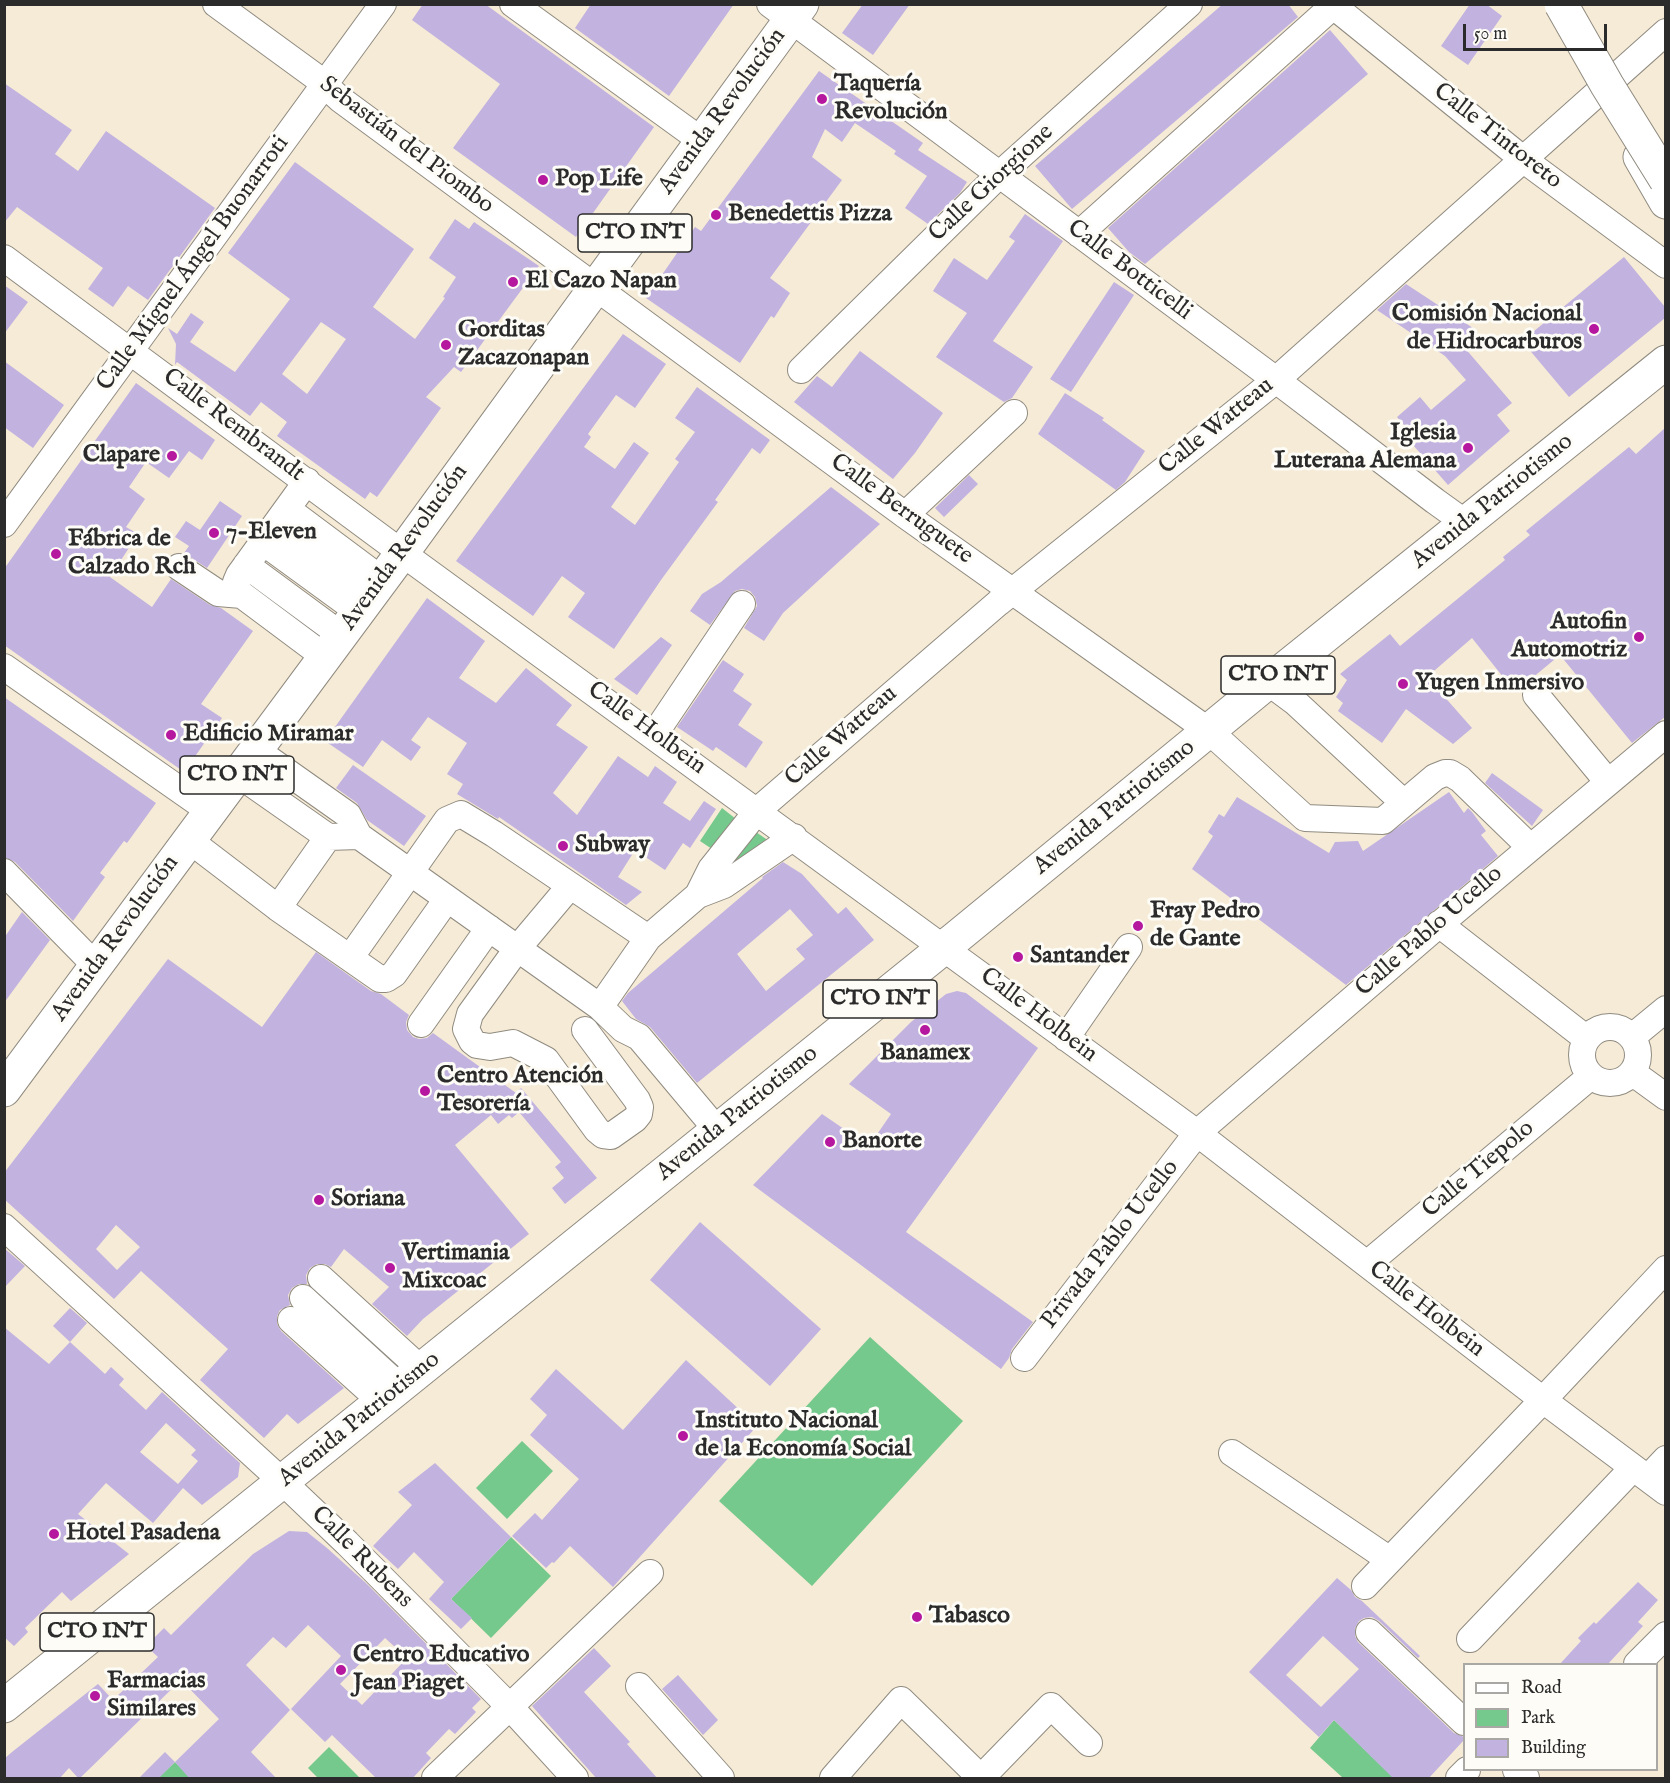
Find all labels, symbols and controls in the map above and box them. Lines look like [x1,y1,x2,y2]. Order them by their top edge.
scale bar [1466,12,1610,50]
street label: Avenida Revolución [653,23,793,201]
text: 50 m [1474,23,1507,46]
street label: Sebastián del Piombo [313,71,499,221]
place label: Taquería Revolución [834,71,948,127]
street label: Calle Tintoreto [1427,78,1567,196]
marker: Taquería Revolución [815,92,829,106]
street label: Calle Giorgione [924,119,1060,249]
street label: Calle Miguel Ángel Buonarroti [92,131,296,397]
place label: Pop Life [555,166,643,194]
marker: Pop Life [536,173,550,187]
place label: Benedettis Pizza [728,201,892,229]
marker: Benedettis Pizza [709,208,723,222]
road number: CTO INT [578,214,692,252]
street label: Calle Botticelli [1061,215,1197,327]
place label: El Cazo Napan [525,268,677,296]
marker: El Cazo Napan [506,275,520,289]
place label: Comisión Nacional de Hidrocarburos [1392,301,1582,357]
place label: Gorditas Zacazonapan [458,317,589,373]
marker: Comisión Nacional de Hidrocarburos [1587,322,1601,336]
marker: Gorditas Zacazonapan [439,338,453,352]
street label: Calle Rembrandt [156,363,310,489]
street label: Calle Watteau [1154,372,1280,482]
place label: Iglesia Luterana Alemana [1274,420,1456,476]
street label: Avenida Patriotismo [1406,428,1580,576]
marker: Iglesia Luterana Alemana [1461,441,1475,455]
place label: Clapare [83,442,160,470]
marker: Clapare [165,449,179,463]
street label: Calle Berruguete [824,449,978,571]
street label: Avenida Revolución [335,459,475,637]
place label: 7-Eleven [226,519,317,547]
place label: Fábrica de Calzado Rch [68,526,196,582]
marker: 7-Eleven [207,526,221,540]
marker: Fábrica de Calzado Rch [49,547,63,561]
place label: Autofin Automotriz [1511,609,1627,665]
marker: Autofin Automotriz [1632,630,1646,644]
road number: CTO INT [1221,656,1335,694]
place label: Yugen Inmersivo [1415,670,1584,698]
street label: Calle Holbein [581,676,711,782]
marker: Yugen Inmersivo [1396,677,1410,691]
street label: Calle Watteau [780,681,904,793]
place label: Edificio Miramar [183,721,353,749]
marker: Edificio Miramar [164,728,178,742]
street label: Avenida Patriotismo [1028,734,1202,882]
road number: CTO INT [180,756,294,794]
place label: Subway [575,832,650,860]
marker: Subway [556,839,570,853]
street label: Avenida Revolución [46,850,186,1028]
street label: Calle Pablo Ucello [1351,860,1509,1004]
place label: Fray Pedro de Gante [1150,898,1260,954]
marker: Fray Pedro de Gante [1131,919,1145,933]
place label: Santander [1030,943,1129,971]
marker: Santander [1011,950,1025,964]
street label: Calle Holbein [974,963,1102,1069]
road number: CTO INT [823,980,937,1018]
marker: Banamex [918,1023,932,1037]
street label: Avenida Patriotismo [651,1040,825,1188]
place label: Banamex [880,1040,970,1068]
place label: Centro Atención Tesorería [437,1063,604,1119]
marker: Centro Atención Tesorería [418,1084,432,1098]
street label: Calle Tiepolo [1417,1115,1541,1225]
place label: Banorte [842,1128,922,1156]
marker: Banorte [823,1135,837,1149]
street label: Privada Pablo Ucello [1036,1155,1186,1335]
place label: Soriana [331,1186,405,1214]
marker: Soriana [312,1193,326,1207]
place label: Vertimania Mixcoac [402,1240,509,1296]
street label: Calle Holbein [1362,1256,1490,1364]
marker: Vertimania Mixcoac [383,1261,397,1275]
street label: Avenida Patriotismo [273,1346,447,1494]
place label: Instituto Nacional de la Economía Social [695,1408,911,1464]
marker: Instituto Nacional de la Economía Social [676,1429,690,1443]
street label: Calle Rubens [304,1501,418,1615]
place label: Hotel Pasadena [66,1520,220,1548]
marker: Hotel Pasadena [47,1527,61,1541]
place label: Tabasco [929,1603,1010,1631]
marker: Tabasco [910,1610,924,1624]
road number: CTO INT [40,1613,154,1651]
place label: Centro Educativo Jean Piaget [353,1642,530,1698]
marker: Centro Educativo Jean Piaget [334,1663,348,1677]
legend [1463,1663,1658,1771]
place label: Farmacias Similares [107,1668,206,1724]
text: Road [1521,1677,1562,1700]
marker: Farmacias Similares [88,1689,102,1703]
text: Park [1521,1707,1555,1730]
text: Building [1521,1737,1586,1760]

